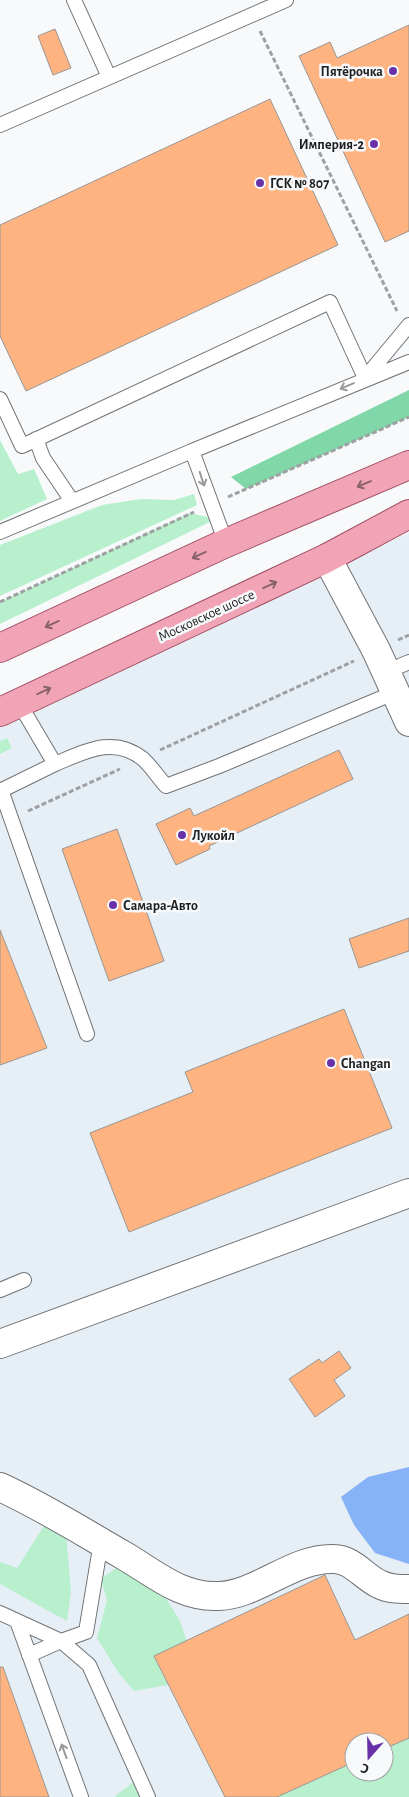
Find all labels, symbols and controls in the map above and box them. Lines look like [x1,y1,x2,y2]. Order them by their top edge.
place label: Пятёрочка [321,65,383,79]
marker: Пятёрочка [387,65,399,77]
place label: Империя-2 [299,138,364,152]
marker: Империя-2 [368,138,380,150]
marker: ГСК № 807 [254,177,266,189]
place label: ГСК № 807 [270,177,329,191]
one-way arrow [340,381,355,391]
one-way arrow [198,471,207,486]
one-way arrow [357,480,372,490]
one-way arrow [192,551,207,561]
one-way arrow [262,579,277,589]
street label: Московское шоссе [156,587,257,644]
one-way arrow [45,620,60,629]
one-way arrow [36,686,51,695]
marker: Лукойл [176,829,188,841]
place label: Лукойл [192,829,235,843]
marker: Самара-Авто [107,899,119,911]
place label: Самара-Авто [123,899,198,913]
marker: Changan [325,1057,337,1069]
place label: Changan [341,1057,391,1071]
north arrow [344,1732,394,1782]
one-way arrow [59,1744,68,1759]
text: С [359,1760,371,1776]

